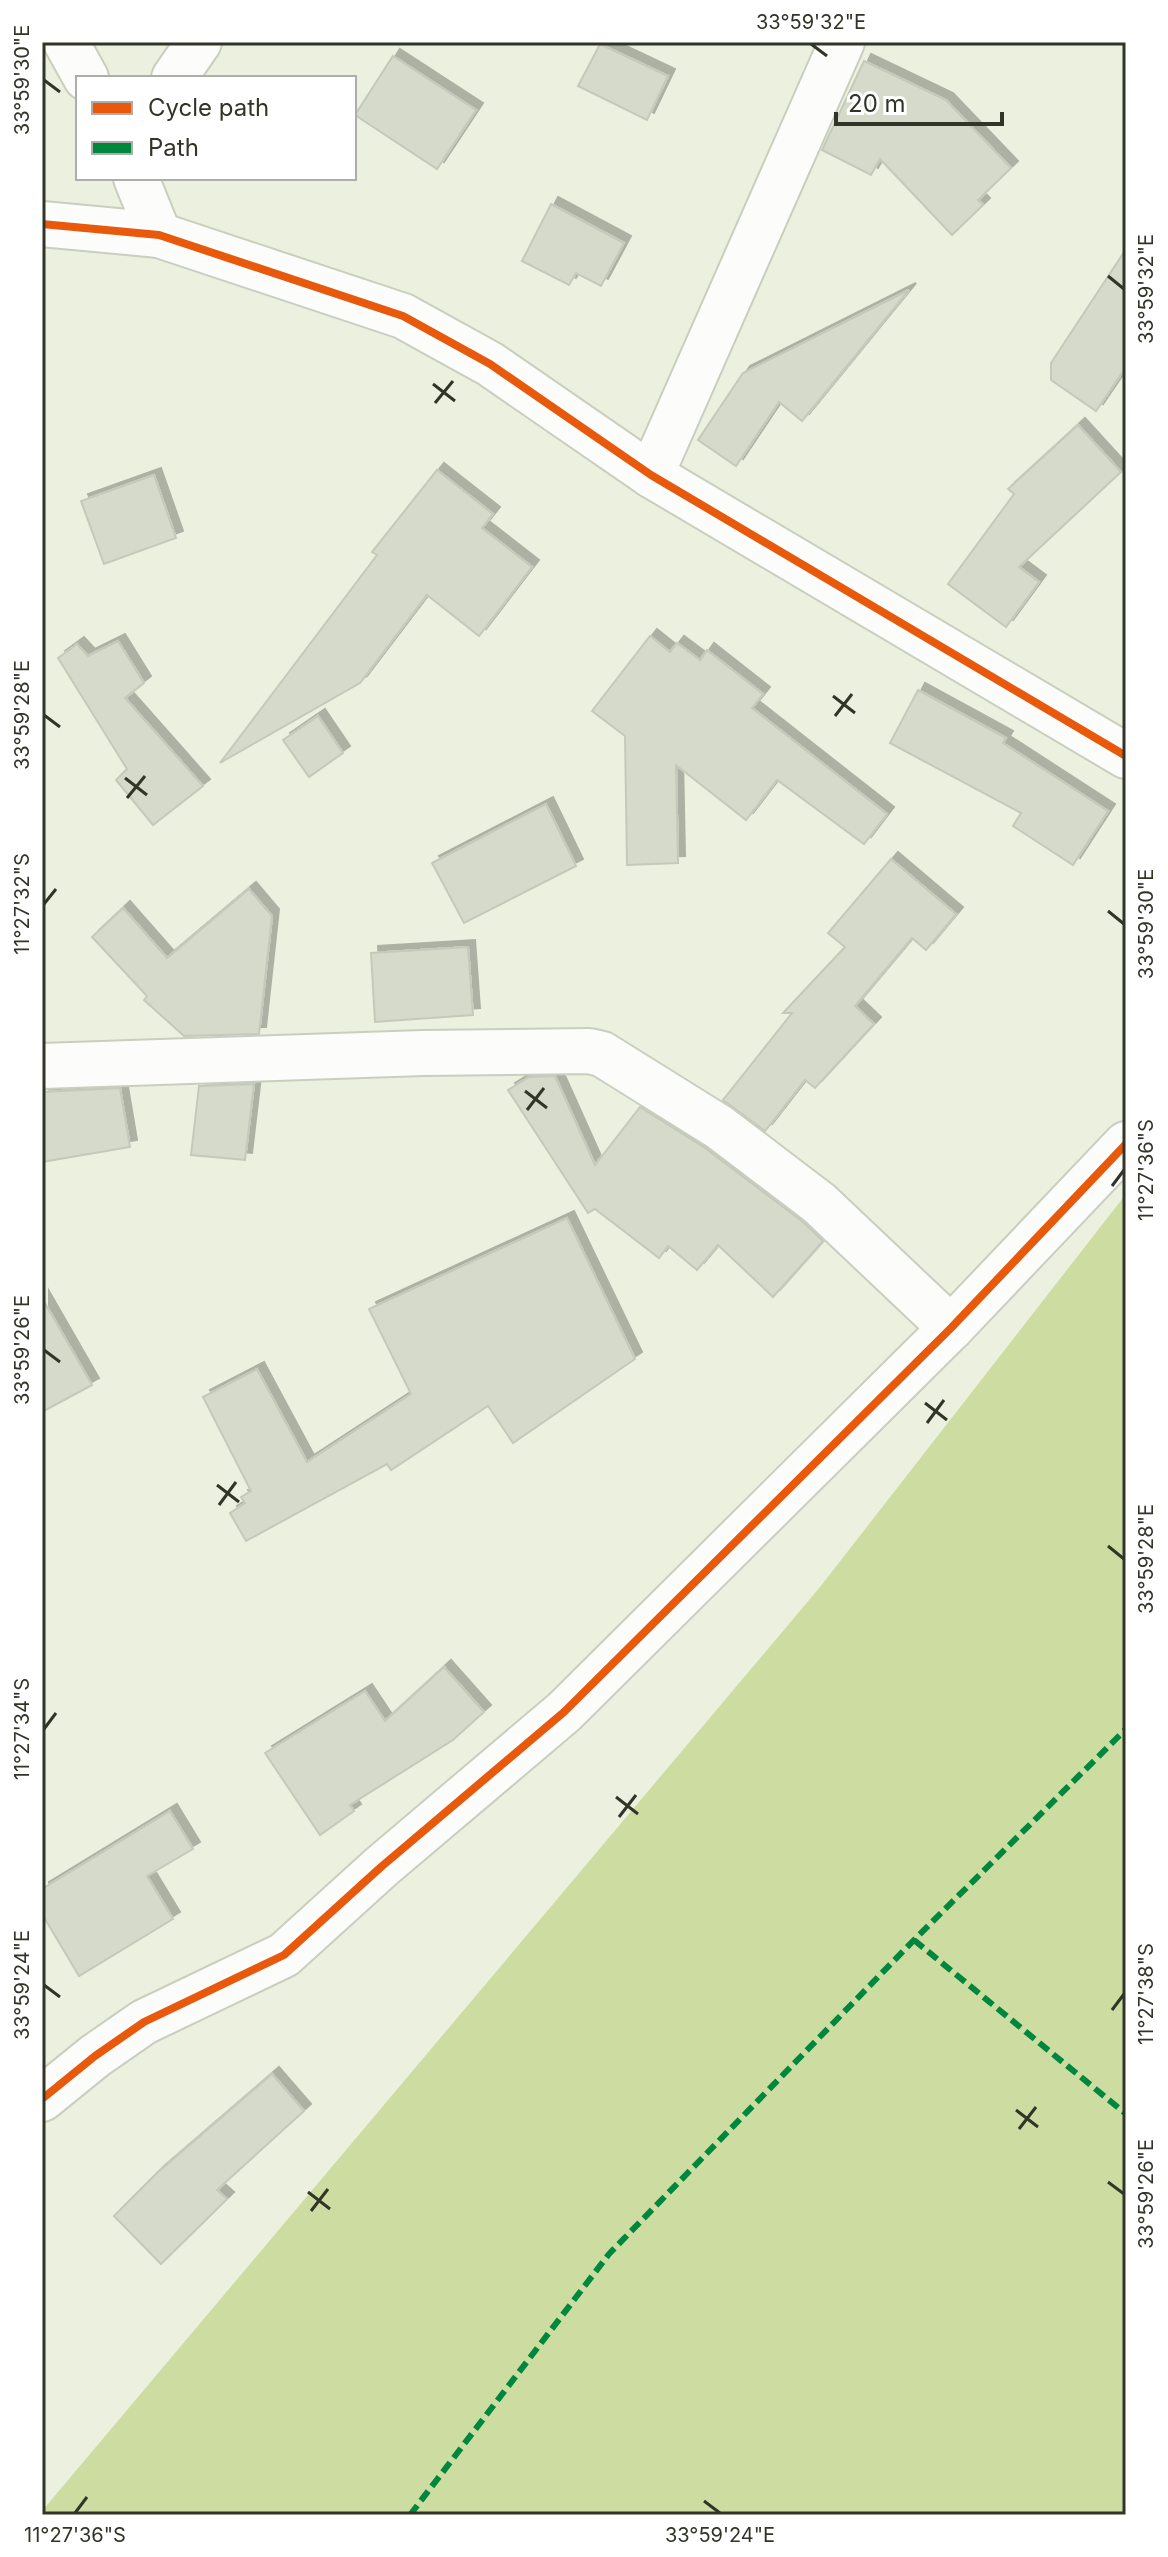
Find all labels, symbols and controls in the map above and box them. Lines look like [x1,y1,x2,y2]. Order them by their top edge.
text: 33°59'32"E [756,10,866,34]
text: 33°59'30"E [10,25,34,135]
legend [76,76,356,180]
scale bar [836,76,1002,126]
text: 20 m [848,89,906,118]
text: Cycle path [148,93,269,122]
text: Path [148,133,199,162]
text: 33°59'32"E [1134,234,1158,344]
text: 33°59'28"E [10,660,34,770]
text: 11°27'32"S [10,853,34,955]
text: 33°59'30"E [1134,869,1158,979]
text: 11°27'36"S [1134,1119,1158,1221]
text: 33°59'26"E [10,1295,34,1405]
text: 33°59'28"E [1134,1504,1158,1614]
text: 11°27'34"S [10,1678,34,1780]
text: 33°59'24"E [10,1930,34,2040]
text: 11°27'38"S [1134,1943,1158,2045]
text: 33°59'26"E [1134,2139,1158,2249]
text: 11°27'36"S [24,2523,126,2547]
text: 33°59'24"E [665,2523,775,2547]

